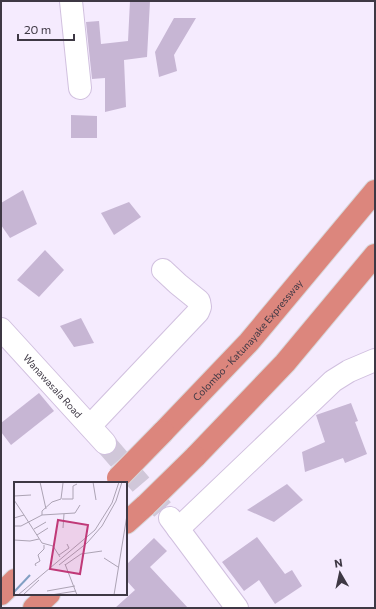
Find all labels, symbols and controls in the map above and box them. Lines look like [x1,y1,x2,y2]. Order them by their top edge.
scale bar [18,16,74,42]
text: 20 m [24,22,51,36]
street label: Colombo - Katunayake Expressway [190,277,305,403]
street label: Wanawasala Road [21,352,85,420]
inset map [14,482,127,595]
north arrow [320,553,360,593]
text: N [333,556,343,570]

